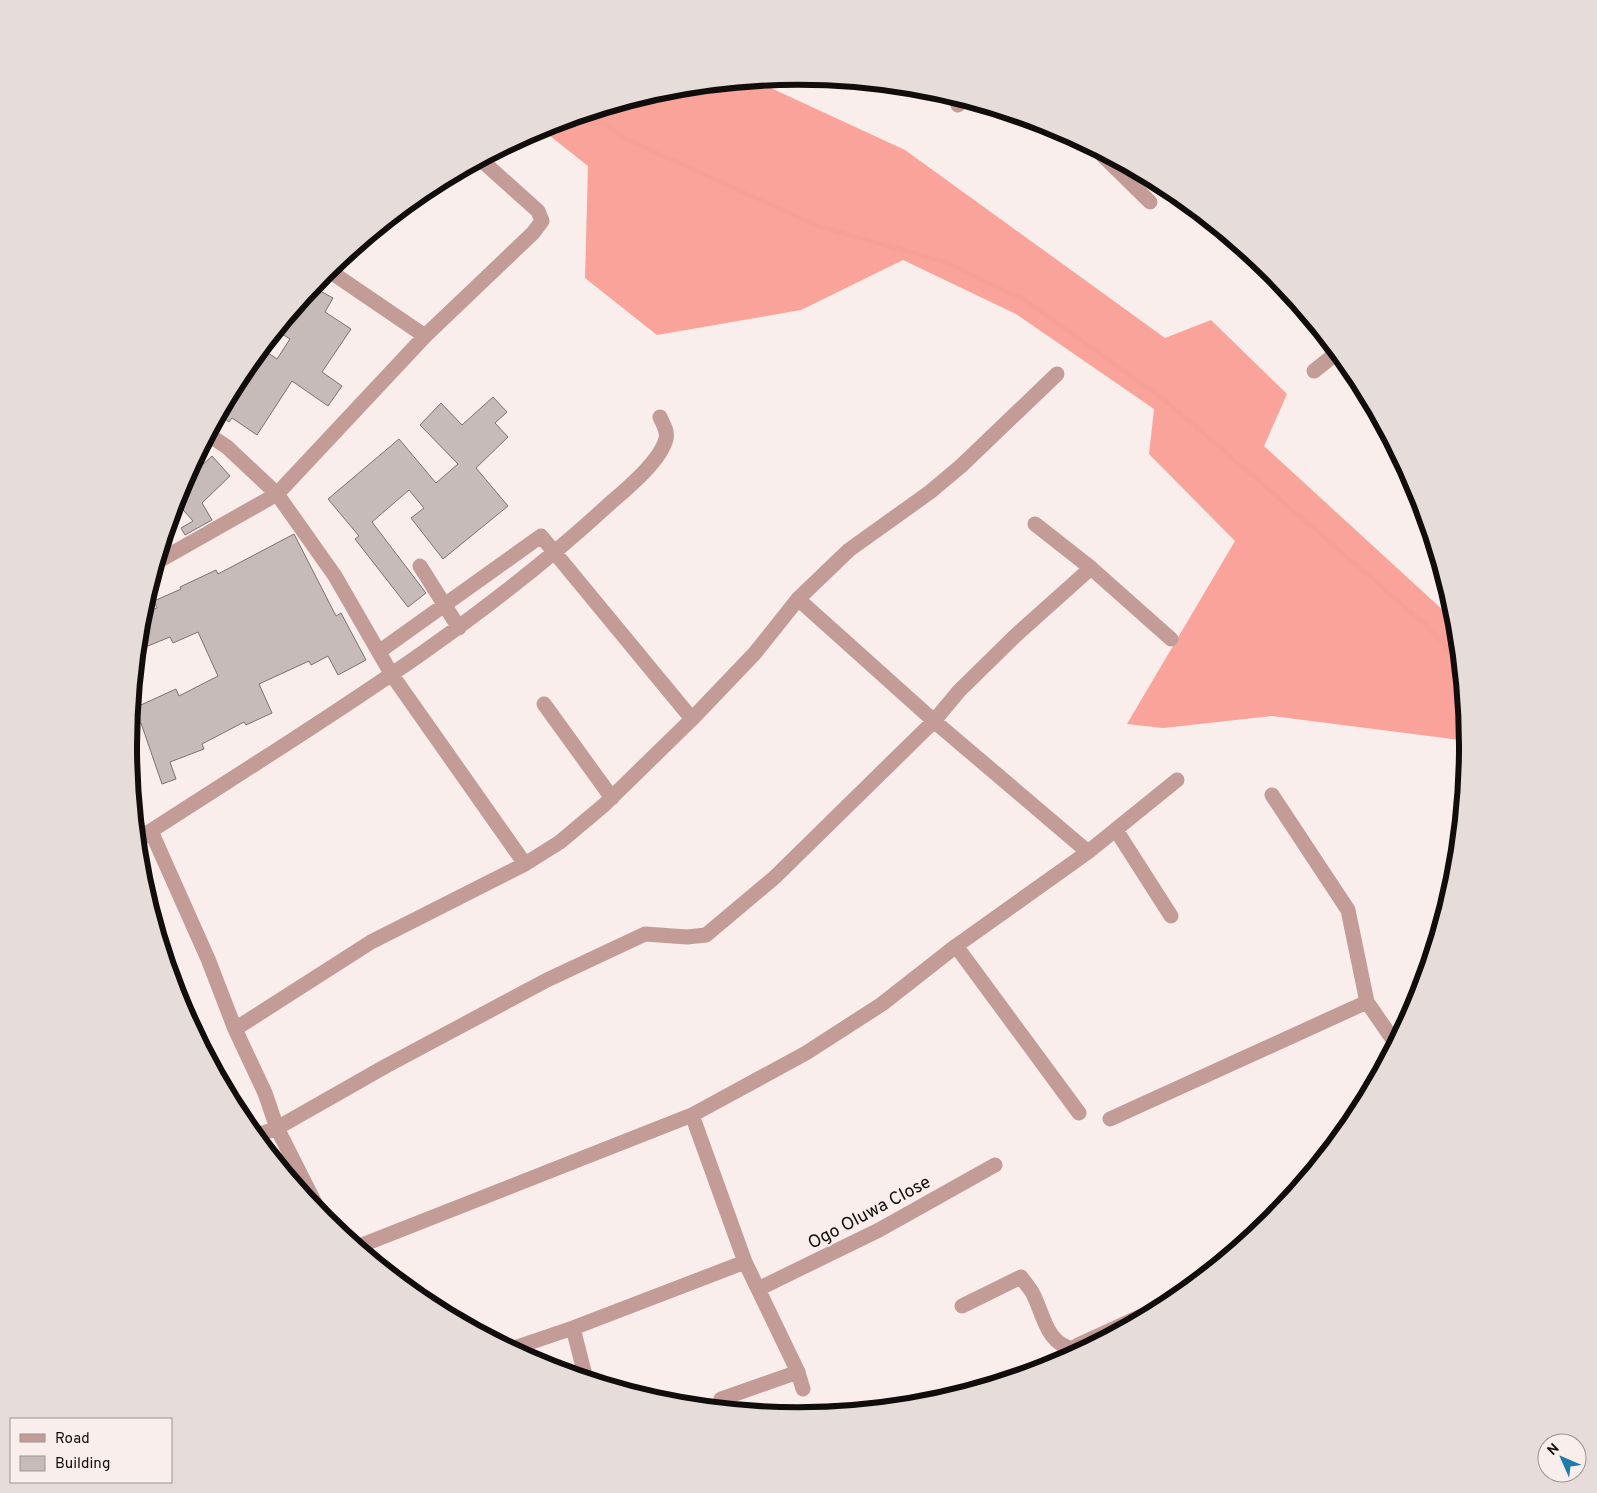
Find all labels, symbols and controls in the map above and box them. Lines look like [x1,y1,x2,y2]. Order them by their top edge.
street label: Ogo Oluwa Close [804,1171,935,1255]
legend [10,1418,172,1483]
text: Road [55,1430,90,1449]
north arrow [1537,1433,1587,1483]
text: N [1544,1440,1563,1459]
text: Building [55,1455,110,1474]

